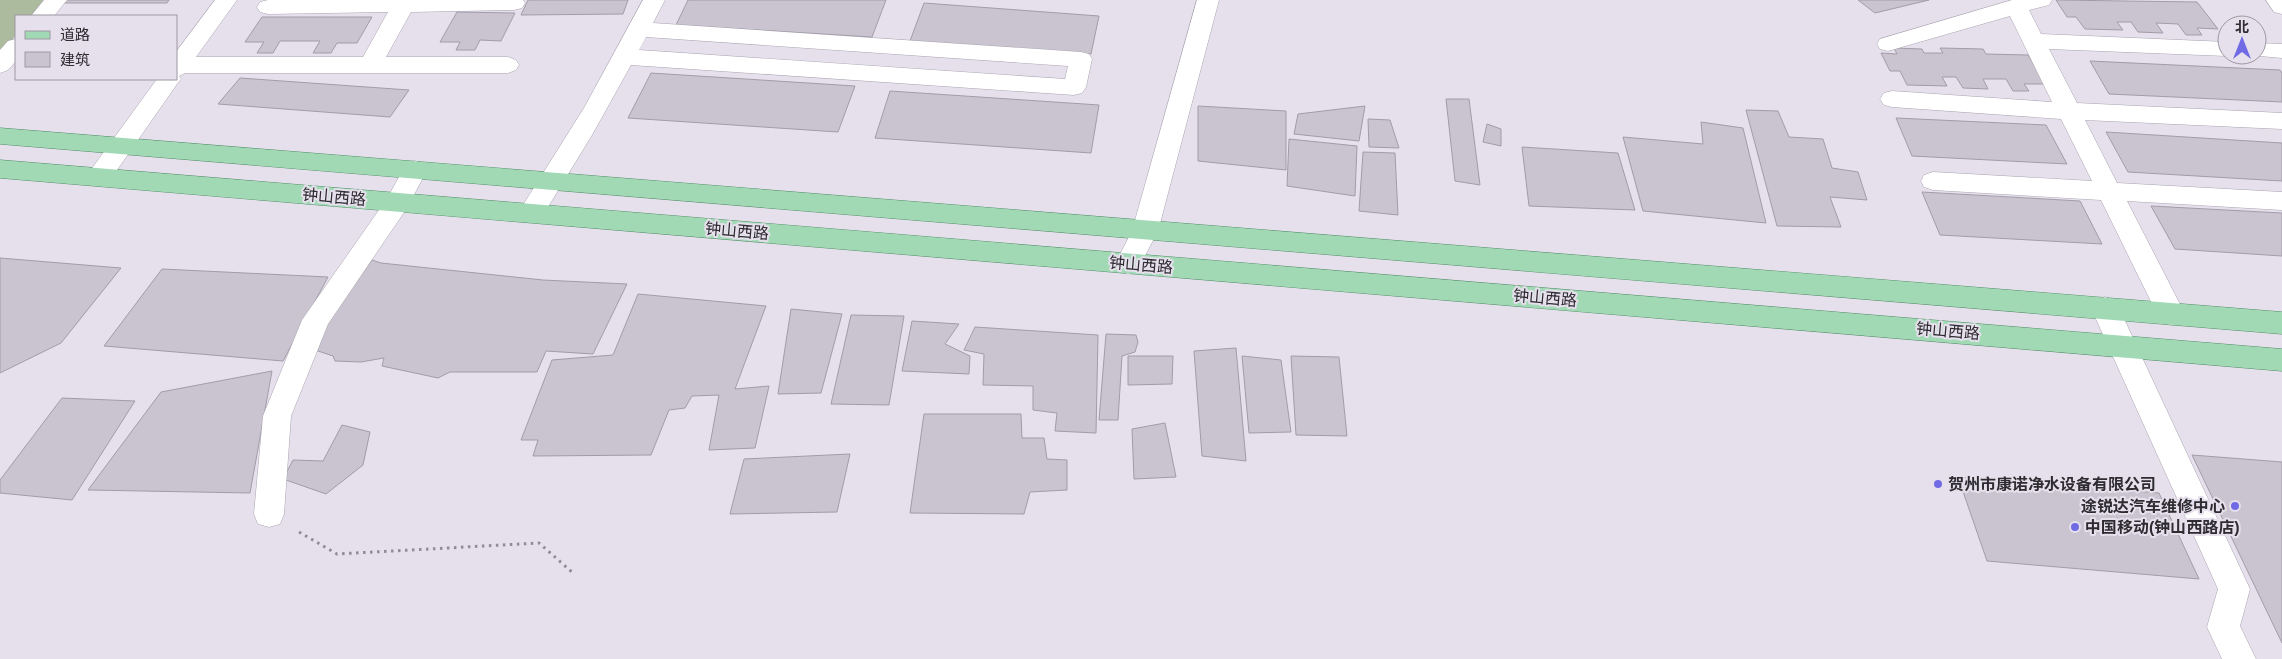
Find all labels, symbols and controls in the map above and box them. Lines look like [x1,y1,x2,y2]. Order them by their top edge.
legend [15,15,178,80]
north arrow [2217,15,2267,65]
text: 北 [2235,19,2249,35]
text: 道路 [60,26,90,43]
text: 建筑 [60,51,90,68]
street label: 钟山西路 [301,186,367,208]
street label: 钟山西路 [704,220,770,242]
street label: 钟山西路 [1108,254,1174,276]
street label: 钟山西路 [1512,287,1578,309]
street label: 钟山西路 [1915,320,1981,342]
place label: 贺州市康诺净水设备有限公司 [1948,475,2156,493]
marker: 贺州市康诺净水设备有限公司 [1932,478,1944,490]
place label: 途锐达汽车维修中心 [2081,498,2225,515]
marker: 途锐达汽车维修中心 [2229,500,2241,512]
place label: 中国移动(钟山西路店) [2085,519,2240,536]
marker: 中国移动(钟山西路店) [2069,521,2081,533]

